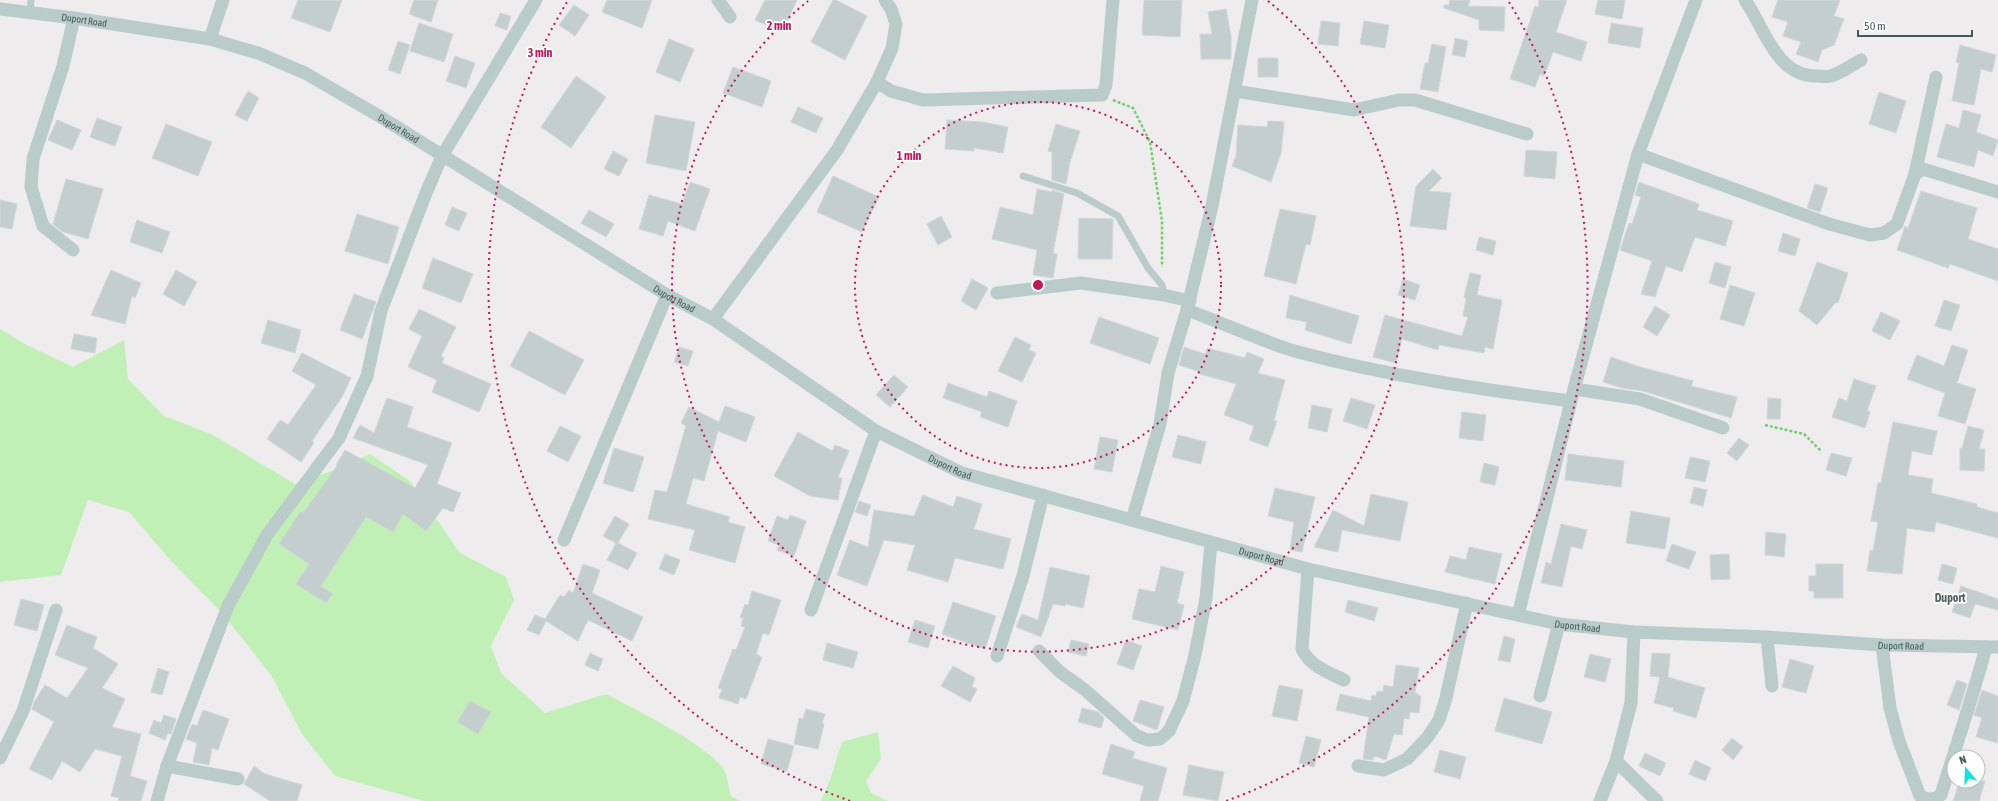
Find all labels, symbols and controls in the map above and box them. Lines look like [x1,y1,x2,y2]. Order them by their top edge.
street label: Duport Road [61,12,108,29]
scale bar [1858,12,1972,38]
text: 2 min [767,19,791,33]
text: 50 m [1864,19,1886,33]
text: 3 min [528,46,552,60]
street label: Duport Road [376,112,421,146]
text: 1 min [897,149,921,163]
centre of rings [1031,278,1045,292]
street label: Duport Road [651,283,697,315]
street label: Duport Road [927,453,973,481]
street label: Duport Road [1238,545,1285,568]
district label: Duport [1935,591,1966,605]
street label: Duport Road [1553,618,1601,634]
street label: Duport Road [1877,640,1924,652]
north arrow [1946,749,1986,789]
text: N [1958,753,1968,766]

